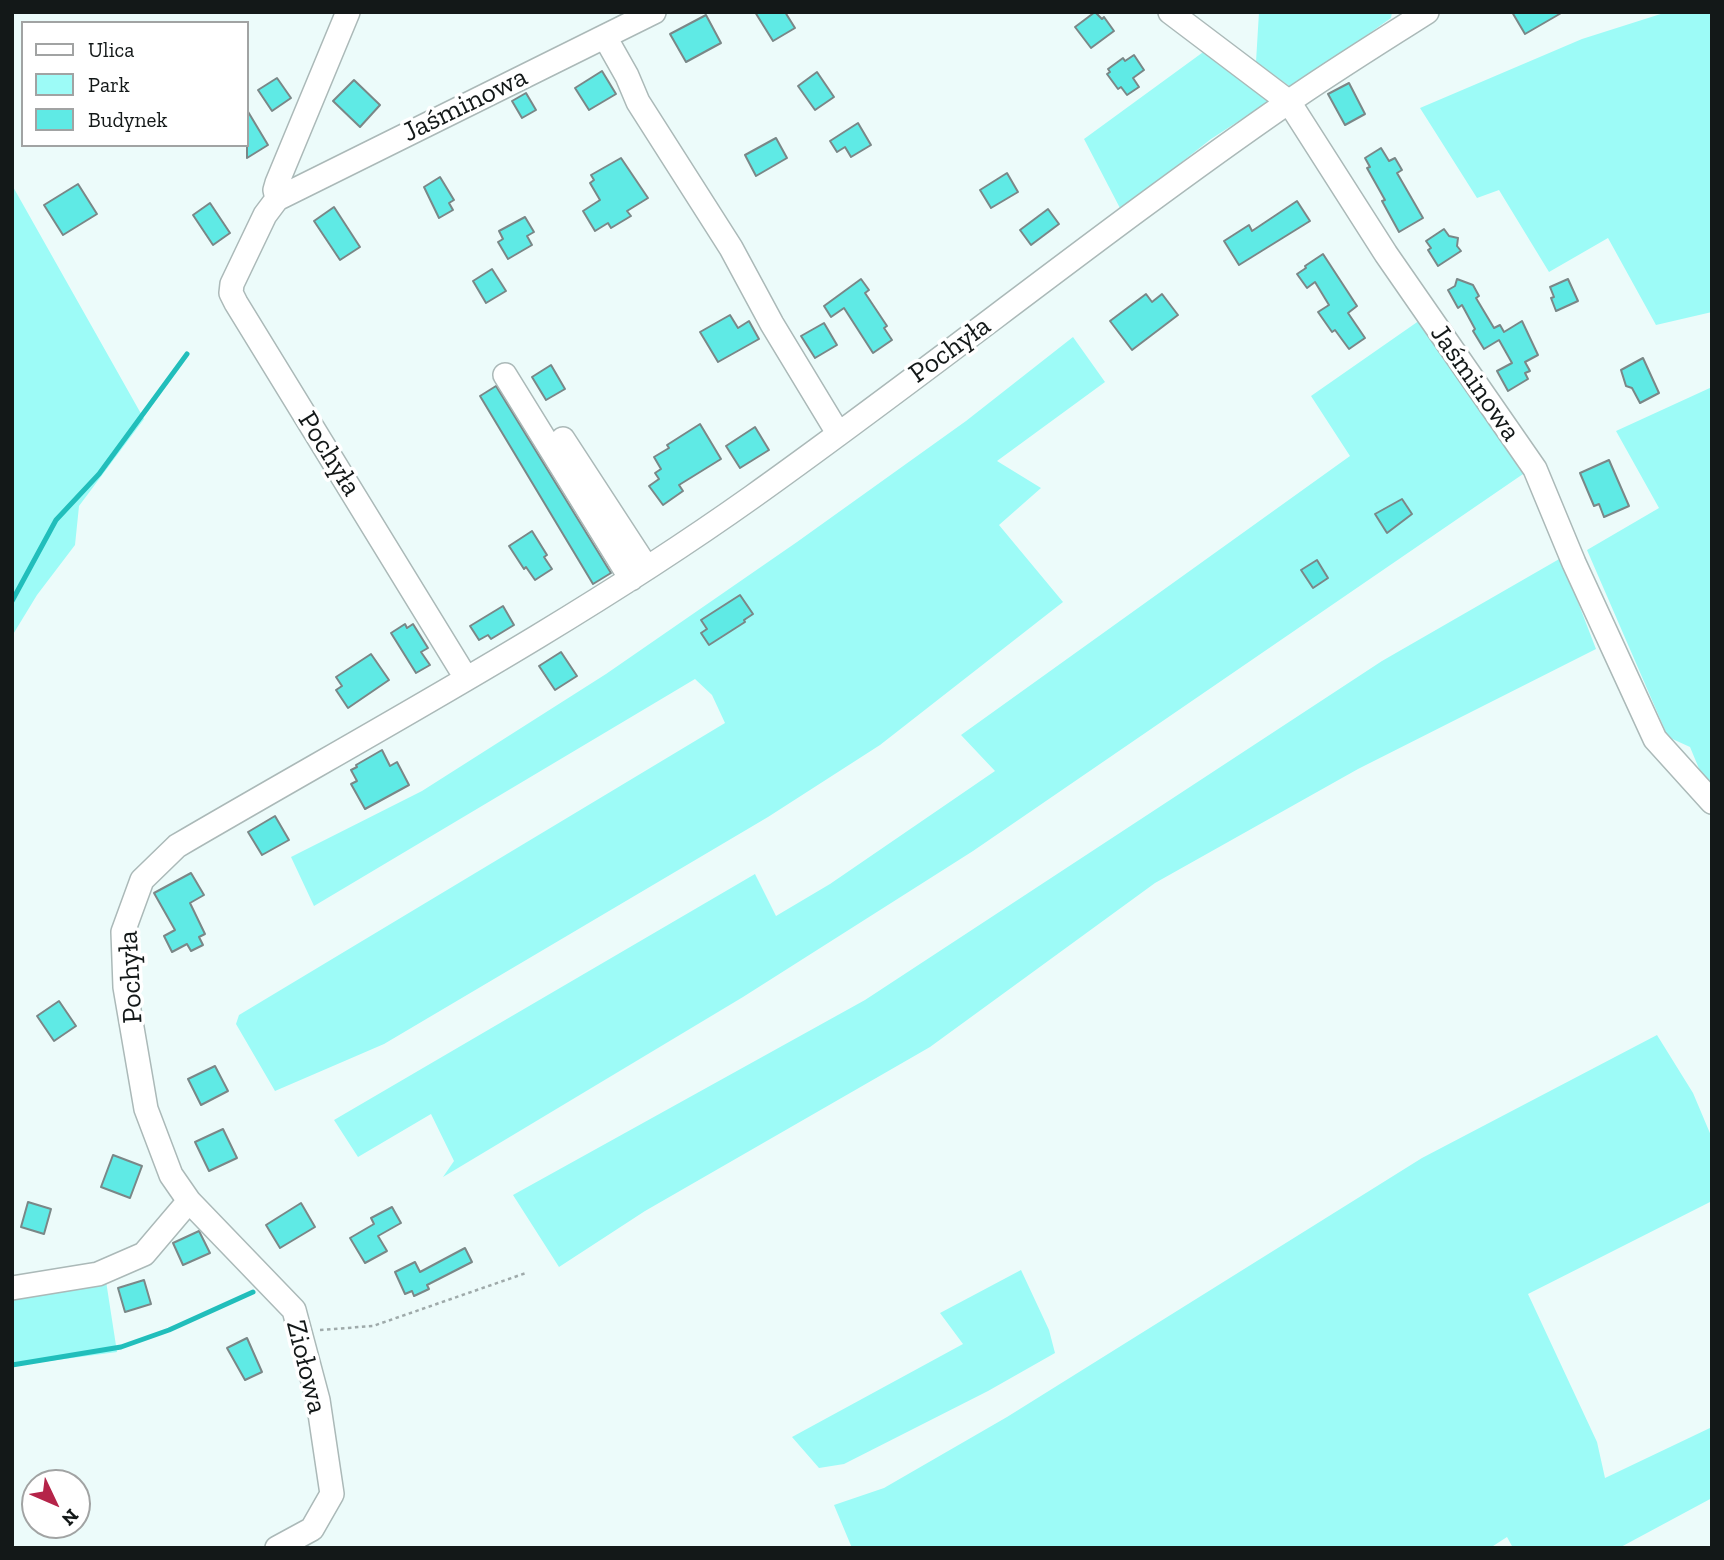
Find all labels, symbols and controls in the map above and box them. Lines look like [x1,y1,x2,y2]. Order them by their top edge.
legend [21,21,248,147]
text: Ulica [88,37,134,62]
street label: Jaśminowa [397,60,533,150]
text: Park [88,72,130,97]
text: Budynek [88,107,167,132]
street label: Pochyła [903,309,997,391]
street label: Jaśminowa [1423,318,1527,448]
street label: Pochyła [290,406,368,502]
street label: Pochyła [112,930,150,1024]
street label: Ziołowa [278,1317,334,1417]
north arrow [21,1469,91,1539]
text: N [57,1504,83,1531]

